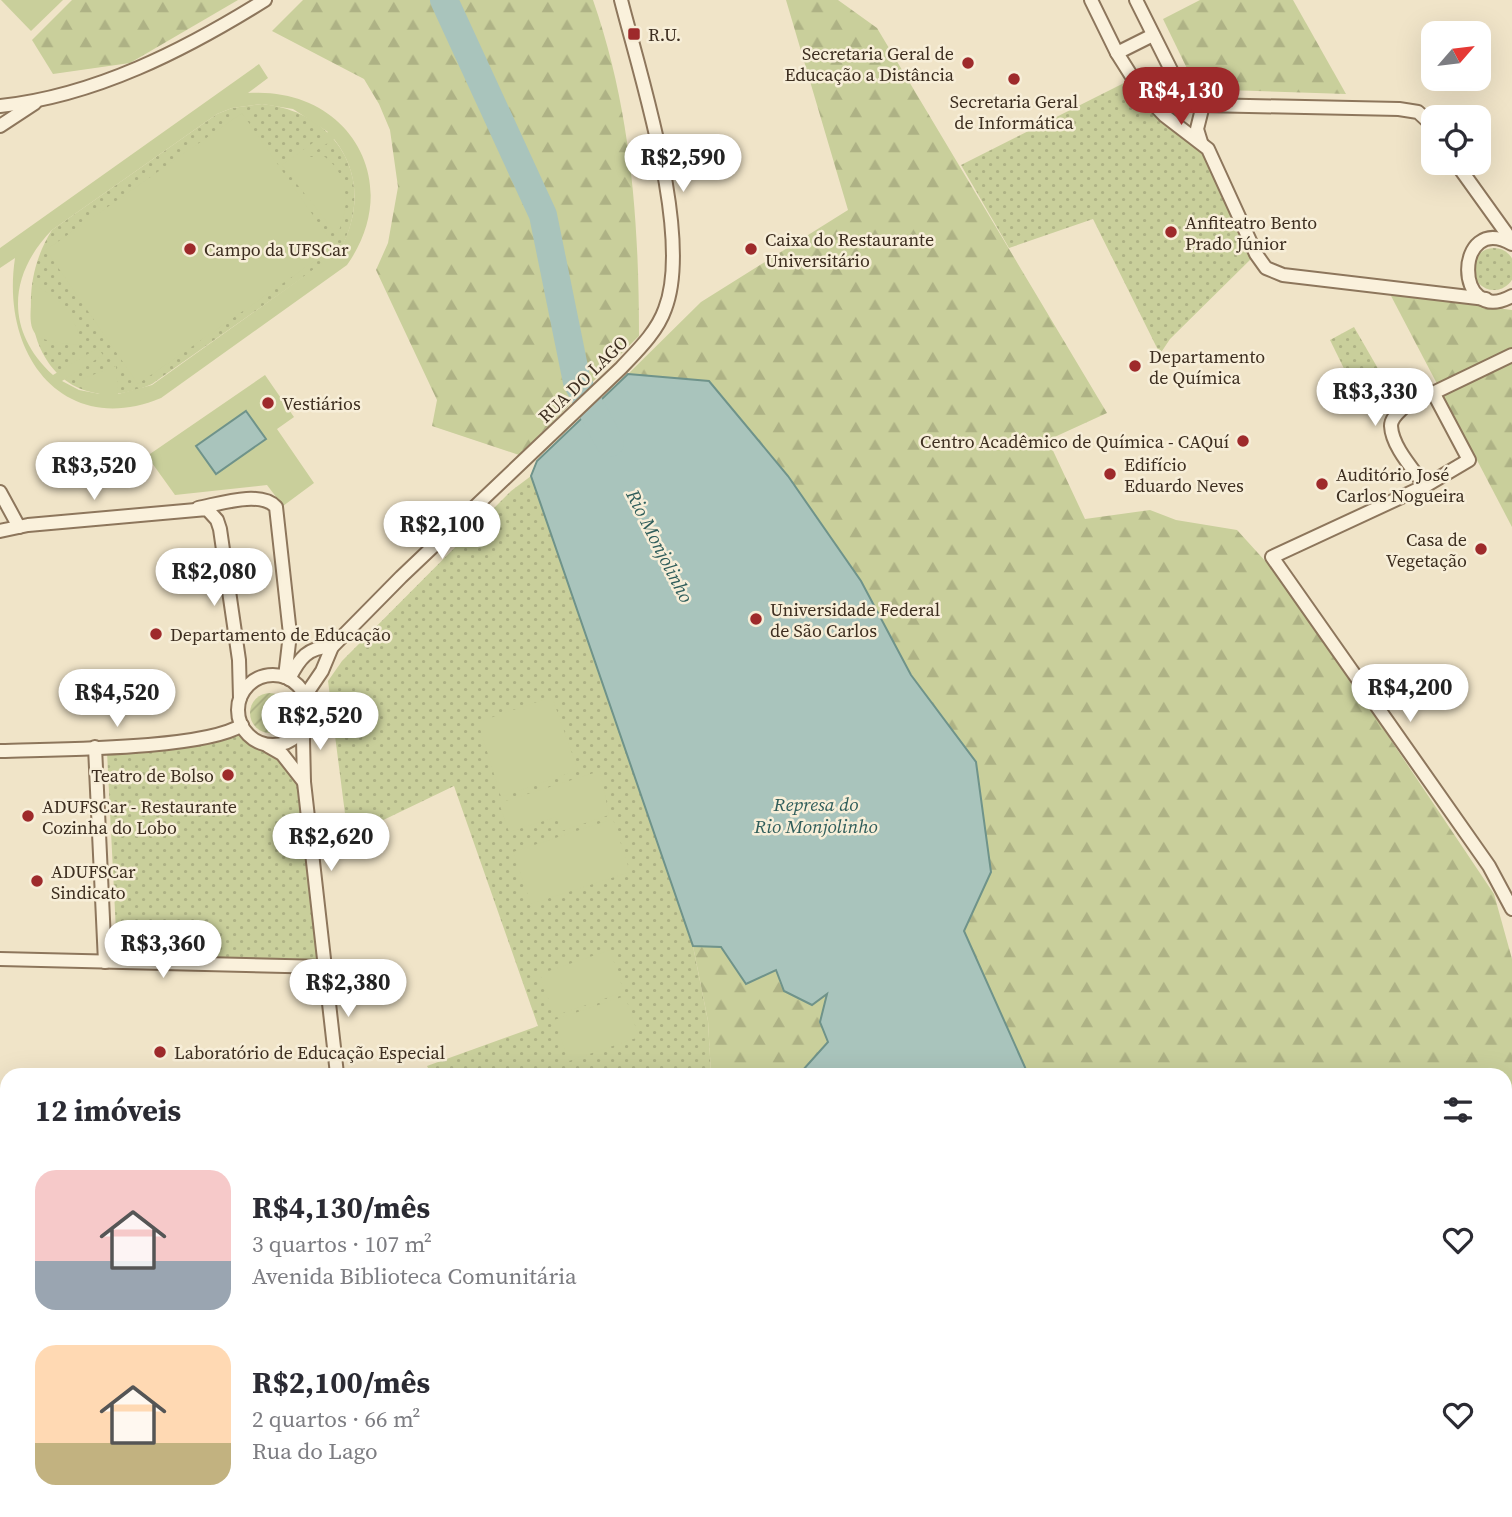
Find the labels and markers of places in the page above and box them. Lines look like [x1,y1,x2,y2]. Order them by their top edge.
place label: R.U. [648,22,681,47]
marker: R.U. [626,26,642,42]
place label: Secretaria Geral de Educação a Distância [784,41,955,87]
marker: Secretaria Geral de Educação a Distância [960,55,976,71]
pin: R$4,130 [1116,68,1246,127]
marker: Secretaria Geral de Informática [1006,71,1022,87]
place label: Secretaria Geral de Informática [950,89,1078,135]
pin: R$2,590 [618,134,748,194]
place label: Anfiteatro Bento Prado Júnior [1185,210,1317,256]
marker: Anfiteatro Bento Prado Júnior [1163,224,1179,240]
place label: Caixa do Restaurante Universitário [765,227,934,273]
place label: Campo da UFSCar [204,237,349,262]
marker: Campo da UFSCar [182,241,198,257]
marker: Caixa do Restaurante Universitário [743,241,759,257]
place label: Departamento de Química [1149,344,1265,390]
marker: Departamento de Química [1127,358,1143,374]
pin: R$3,330 [1310,368,1440,428]
place label: Vestiários [282,391,361,416]
marker: Vestiários [260,395,276,411]
place label: Centro Acadêmico de Química - CAQuí [920,429,1229,454]
marker: Centro Acadêmico de Química - CAQuí [1235,433,1251,449]
pin: R$3,520 [29,442,159,502]
place label: Edifício Eduardo Neves [1124,452,1244,498]
place label: Auditório José Carlos Nogueira [1336,462,1466,508]
marker: Edifício Eduardo Neves [1102,466,1118,482]
marker: Auditório José Carlos Nogueira [1314,476,1330,492]
pin: R$2,100 [377,502,507,561]
place label: Casa de Vegetação [1386,527,1467,573]
marker: Casa de Vegetação [1473,541,1489,557]
pin: R$2,080 [149,548,279,608]
place label: Universidade Federal de São Carlos [770,597,940,643]
marker: Universidade Federal de São Carlos [748,611,764,627]
place label: Departamento de Educação [170,622,391,647]
marker: Departamento de Educação [148,626,164,642]
pin: R$4,200 [1345,664,1475,724]
pin: R$4,520 [52,670,182,729]
pin: R$2,520 [255,692,385,752]
place label: Teatro de Bolso [91,763,214,788]
marker: Teatro de Bolso [220,767,236,783]
place label: ADUFSCar - Restaurante Cozinha do Lobo [42,794,237,840]
marker: ADUFSCar - Restaurante Cozinha do Lobo [20,808,36,824]
pin: R$2,620 [266,814,396,873]
place label: ADUFSCar Sindicato [51,859,136,905]
marker: ADUFSCar Sindicato [29,873,45,889]
pin: R$3,360 [98,920,228,980]
pin: R$2,380 [283,960,413,1019]
place label: Laboratório de Educação Especial [174,1040,445,1065]
marker: Laboratório de Educação Especial [152,1044,168,1060]

